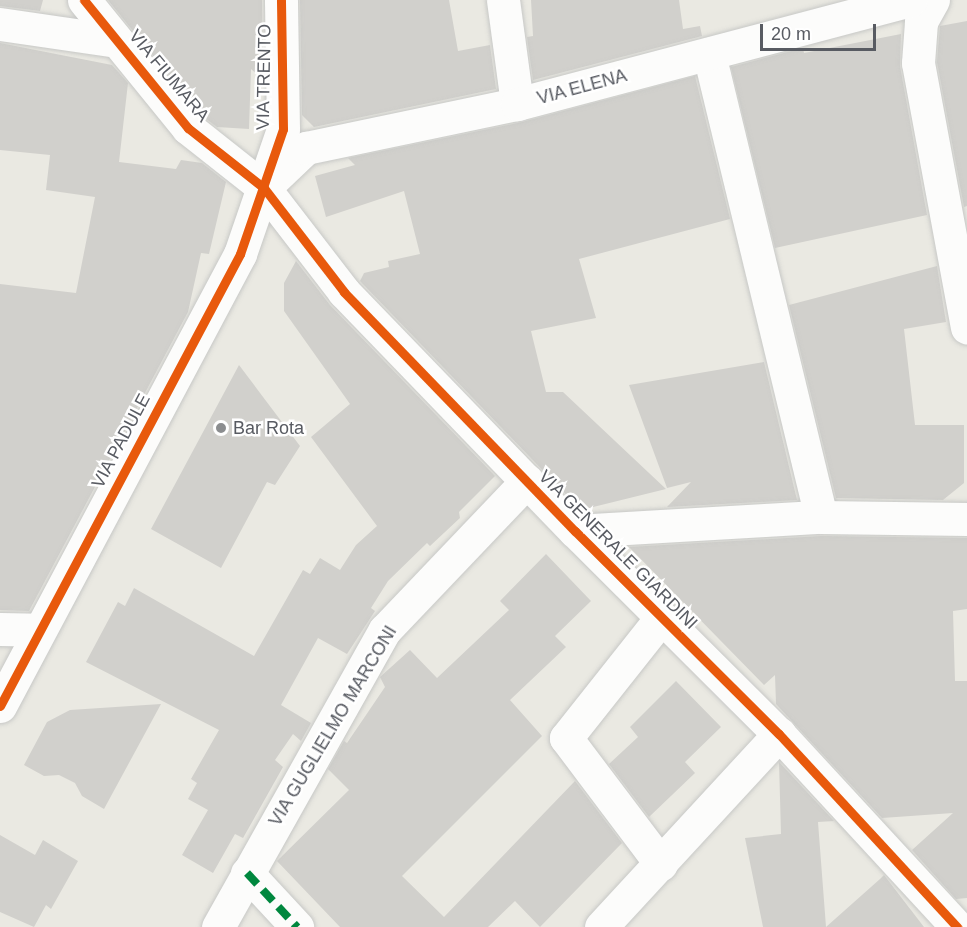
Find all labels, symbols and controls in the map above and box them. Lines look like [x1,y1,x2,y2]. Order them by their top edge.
scale bar [763,12,878,50]
street label: VIA TRENTO [252,23,276,131]
text: 20 m [771,24,811,44]
street label: VIA FIUMARA [124,25,214,127]
street label: VIA ELENA [534,65,630,109]
street label: VIA PADULE [87,390,155,492]
place label: Bar Rota [233,417,304,439]
marker: Bar Rota [214,421,228,435]
street label: VIA GENERALE GIARDINI [534,466,702,634]
street label: VIA GUGLIELMO MARCONI [264,621,402,831]

